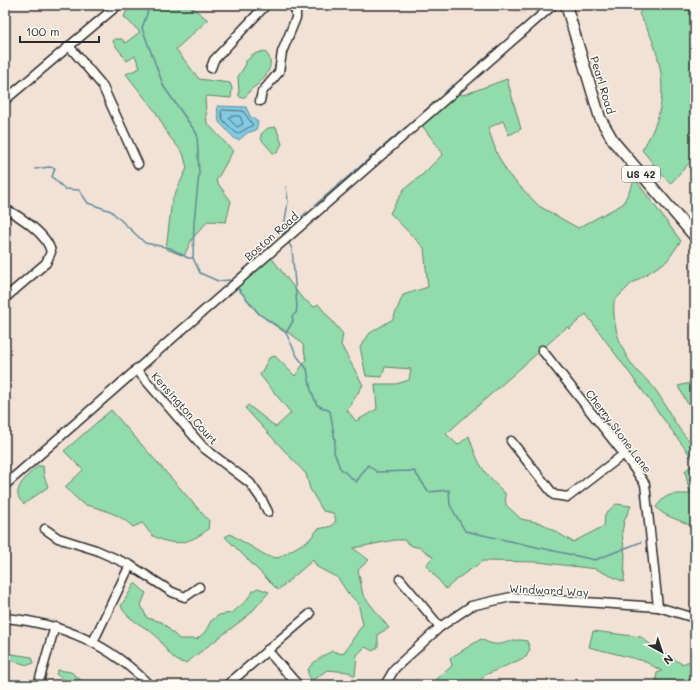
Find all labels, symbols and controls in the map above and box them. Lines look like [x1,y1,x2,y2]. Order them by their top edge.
scale bar [20,18,99,44]
text: 100 m [26,23,60,39]
street label: Pearl Road [587,54,619,116]
road number: US 42 [622,166,660,182]
street label: Boston Road [241,208,301,264]
street label: Kensington Court [148,369,222,448]
street label: Cherry Stone Lane [583,386,655,476]
street label: Windward Way [509,580,589,600]
north arrow [642,632,682,672]
text: N [661,652,677,668]

